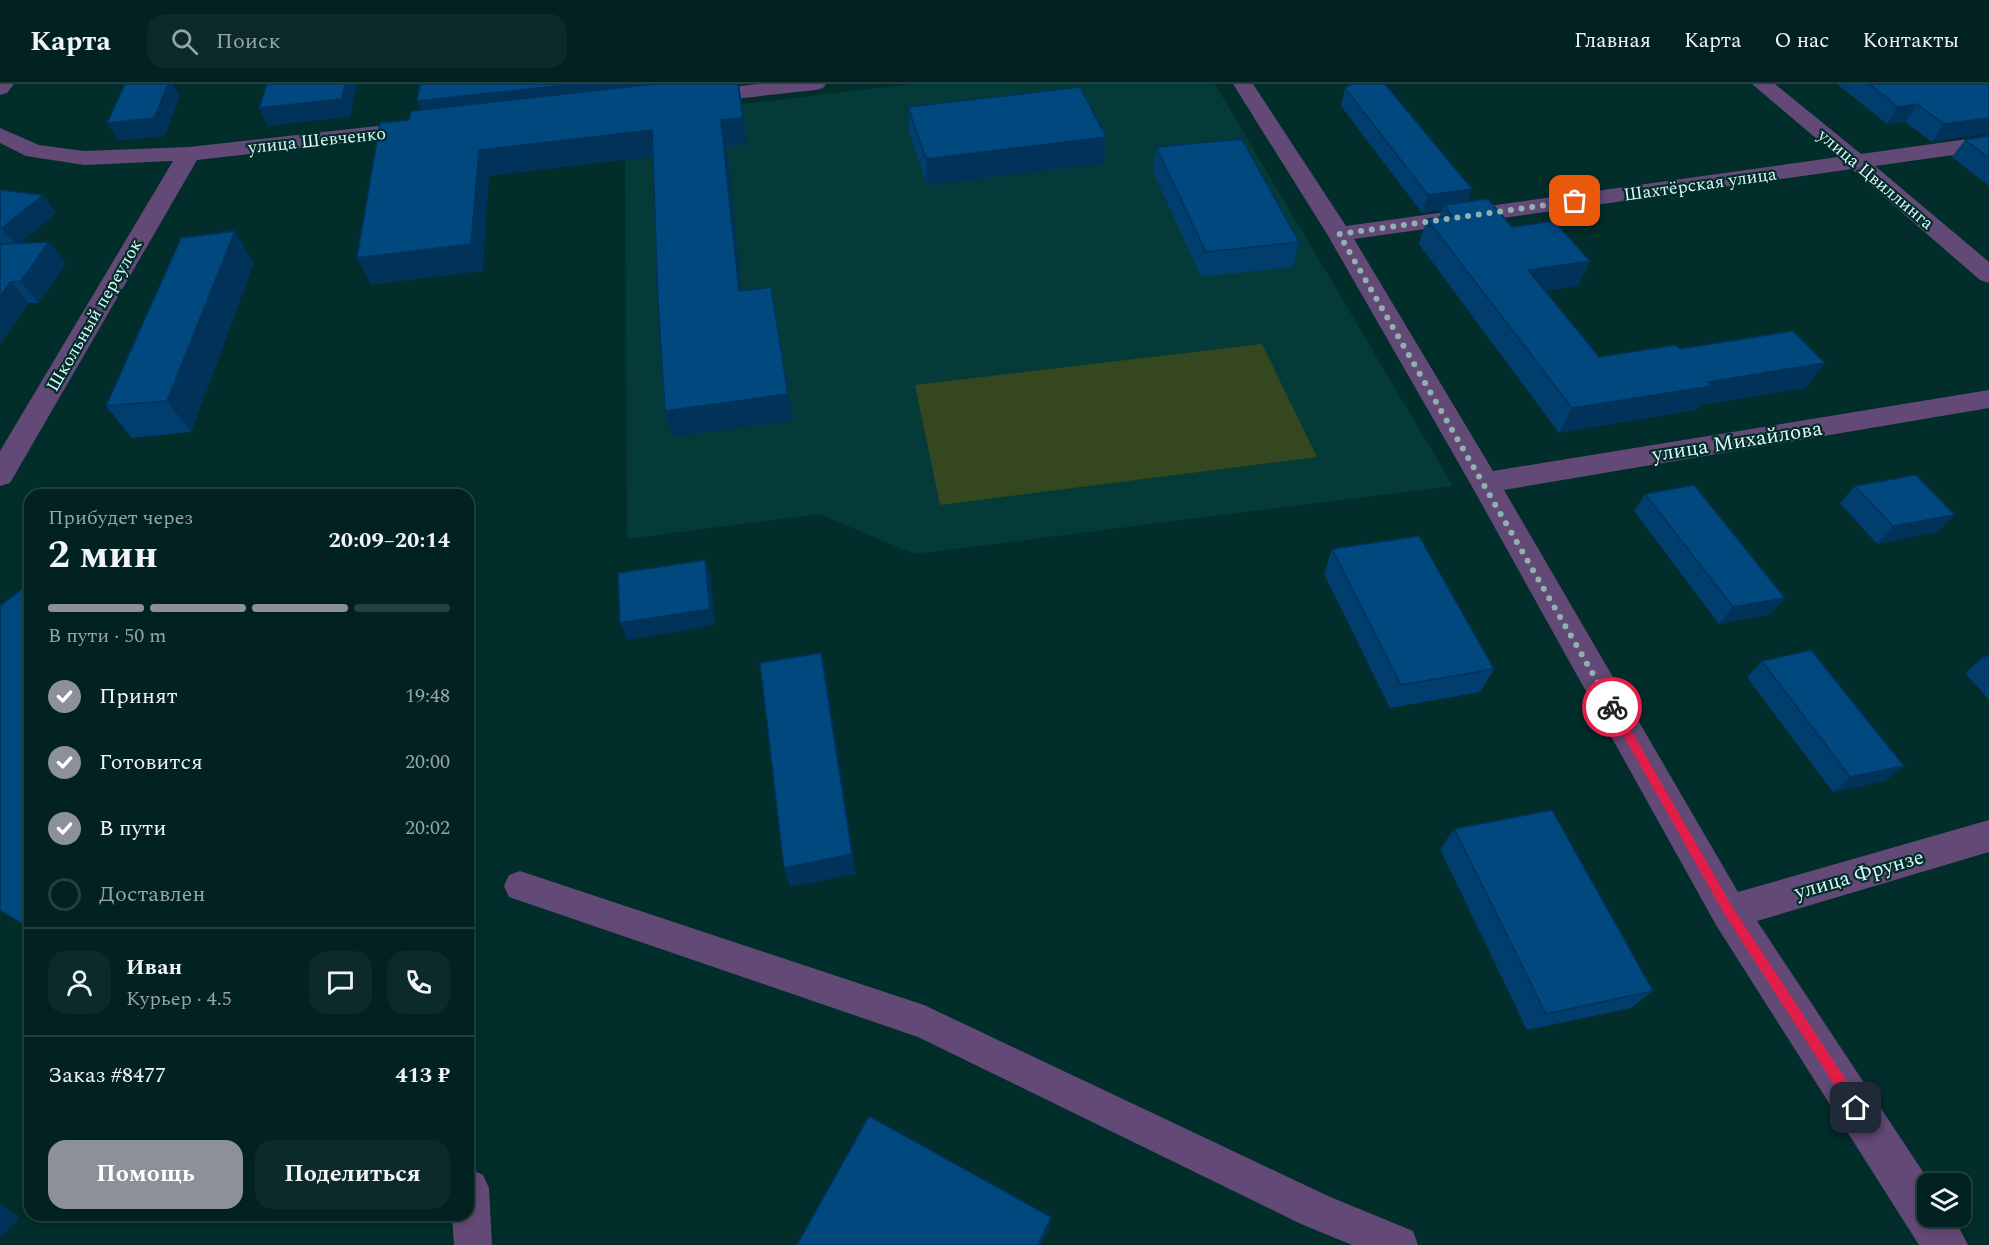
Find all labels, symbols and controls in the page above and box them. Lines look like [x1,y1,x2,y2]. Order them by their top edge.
search box [147,14,567,68]
text: Карта [30,20,111,63]
icon: search [168,25,201,58]
text: Поиск [216,25,281,58]
text: Главная [1574,25,1651,57]
text: Карта [1684,25,1741,57]
text: О нас [1774,25,1829,57]
text: Контакты [1862,25,1959,57]
street label: улица Шевченко [246,120,387,161]
street label: улица Цвиллинга [1811,122,1940,236]
street label: Шахтёрская улица [1622,160,1779,209]
pin [1549,175,1600,226]
icon: bag [1558,184,1591,217]
street label: Школьный переулок [40,234,149,397]
street label: улица Михайлова [1649,413,1825,471]
text: Прибудет через [48,503,193,533]
text: 20:09–20:14 [328,524,450,557]
text: 2 мин [48,526,158,585]
text: В пути · 50 m [48,621,166,651]
courier [1582,677,1642,737]
icon: check [48,680,81,713]
text: Принят [99,680,178,713]
text: 19:48 [405,681,450,711]
icon: bike [1596,691,1629,724]
icon: check [48,746,81,779]
text: Готовится [99,746,203,779]
text: 20:00 [405,747,450,777]
icon: check [48,812,81,845]
text: В пути [99,812,166,845]
text: 20:02 [405,813,450,843]
street label: улица Фрунзе [1790,841,1928,909]
text: Доставлен [99,878,206,911]
button: person [48,951,111,1014]
text: Иван [126,951,182,984]
button: chat [309,951,372,1014]
button: phone [387,951,450,1014]
text: Курьер · 4.5 [126,984,232,1014]
text: Заказ #8477 [48,1059,166,1092]
text: 413 ₽ [395,1059,450,1092]
pin [1830,1082,1881,1133]
icon: home [1839,1091,1872,1124]
button: Помощь [48,1140,243,1209]
button: Поделиться [255,1140,450,1209]
map controls [1917,1173,1971,1227]
button: layers [1917,1173,1971,1227]

